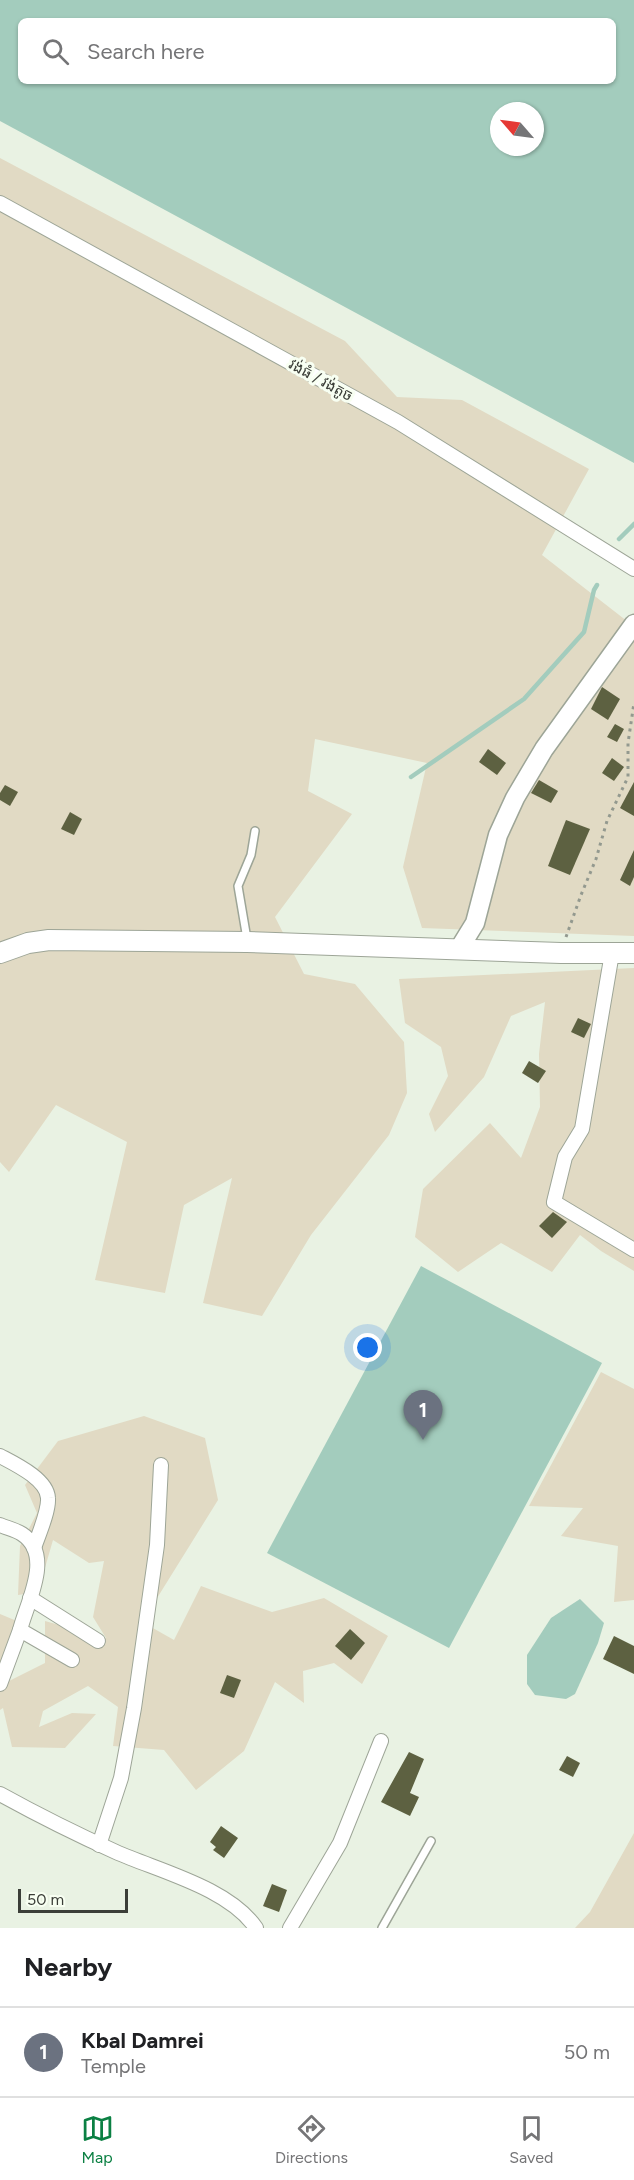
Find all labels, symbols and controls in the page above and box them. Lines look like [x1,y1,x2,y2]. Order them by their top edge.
search box [18,18,616,84]
icon: search [39,35,72,68]
text: Search here [87,38,205,65]
north arrow [490,102,544,156]
street label: វង់ធំ / វង់តូច [286,355,356,405]
your location [353,1333,382,1362]
pin: 1 [404,1390,442,1440]
scale bar [18,1886,128,1914]
text: 50 m [27,1890,64,1909]
text: Nearby [24,1951,112,1983]
text: Kbal Damrei [81,2027,204,2054]
text: 1 [39,2040,48,2064]
text: 50 m [564,2040,610,2064]
text: Temple [81,2054,146,2078]
tab: Map [81,2112,114,2167]
tab: Directions [275,2112,348,2167]
tab: Saved [509,2112,553,2167]

